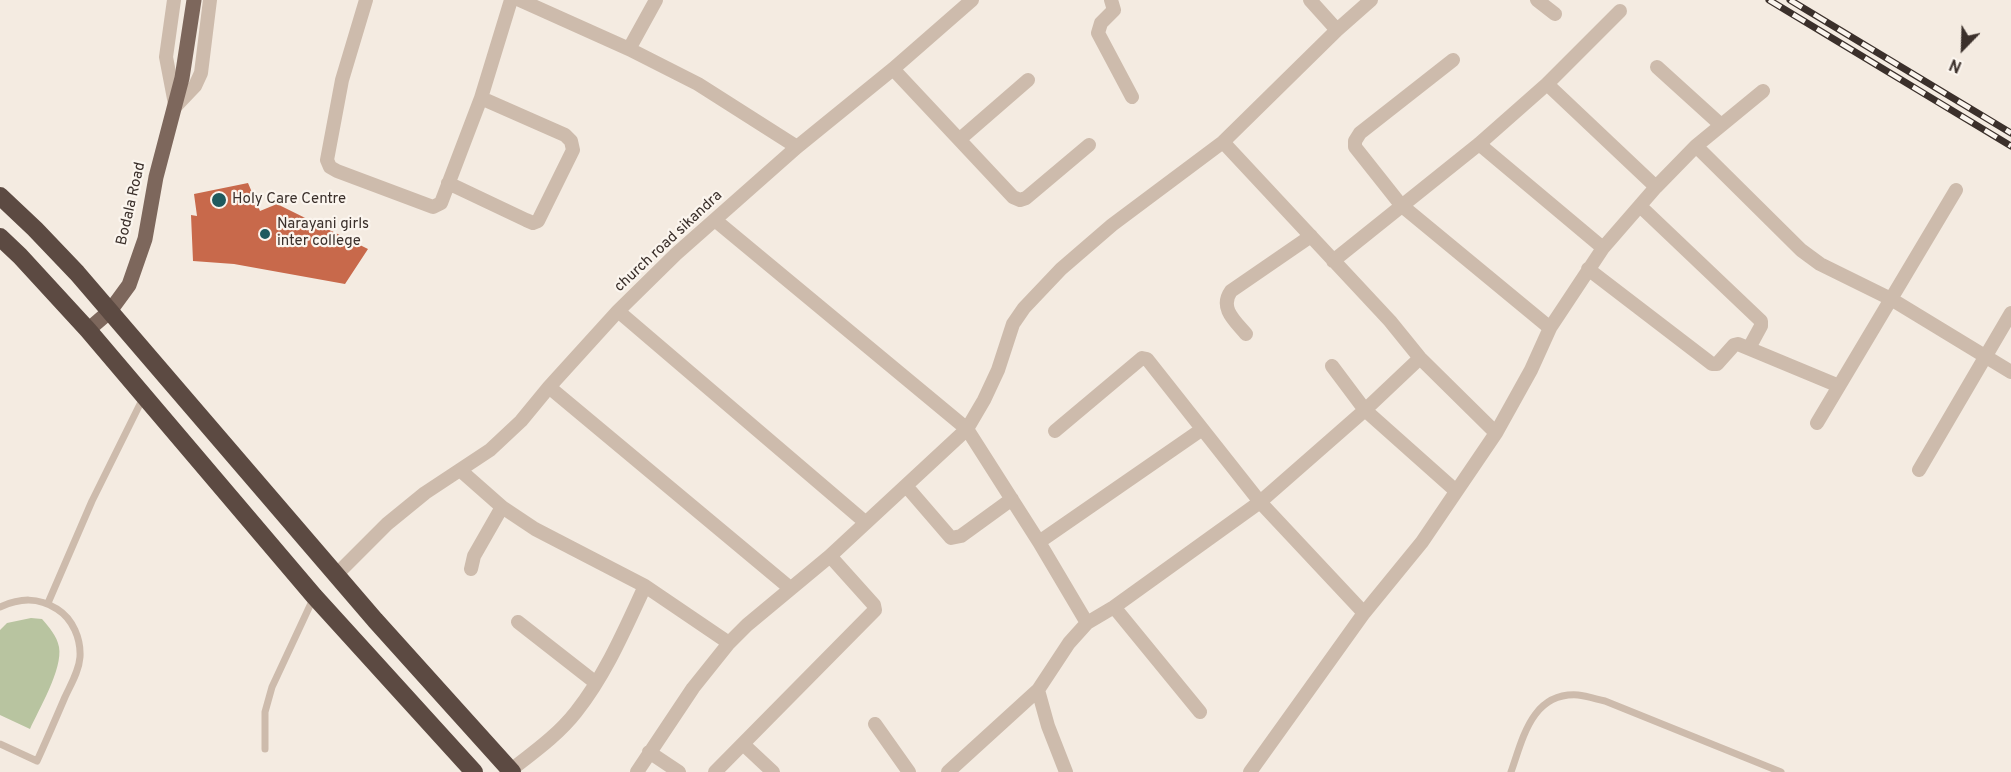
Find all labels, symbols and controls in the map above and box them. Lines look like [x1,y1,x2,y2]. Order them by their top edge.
north arrow [1933,18,1993,78]
text: N [1947,53,1965,76]
street label: Bodala Road [114,161,150,247]
street label: church road sikandra [611,187,727,297]
marker: Holy Care Centre [210,191,228,209]
place label: Holy Care Centre [232,191,346,209]
place label: Narayani girls inter college [277,216,369,251]
marker: Narayani girls inter college [258,227,272,241]

